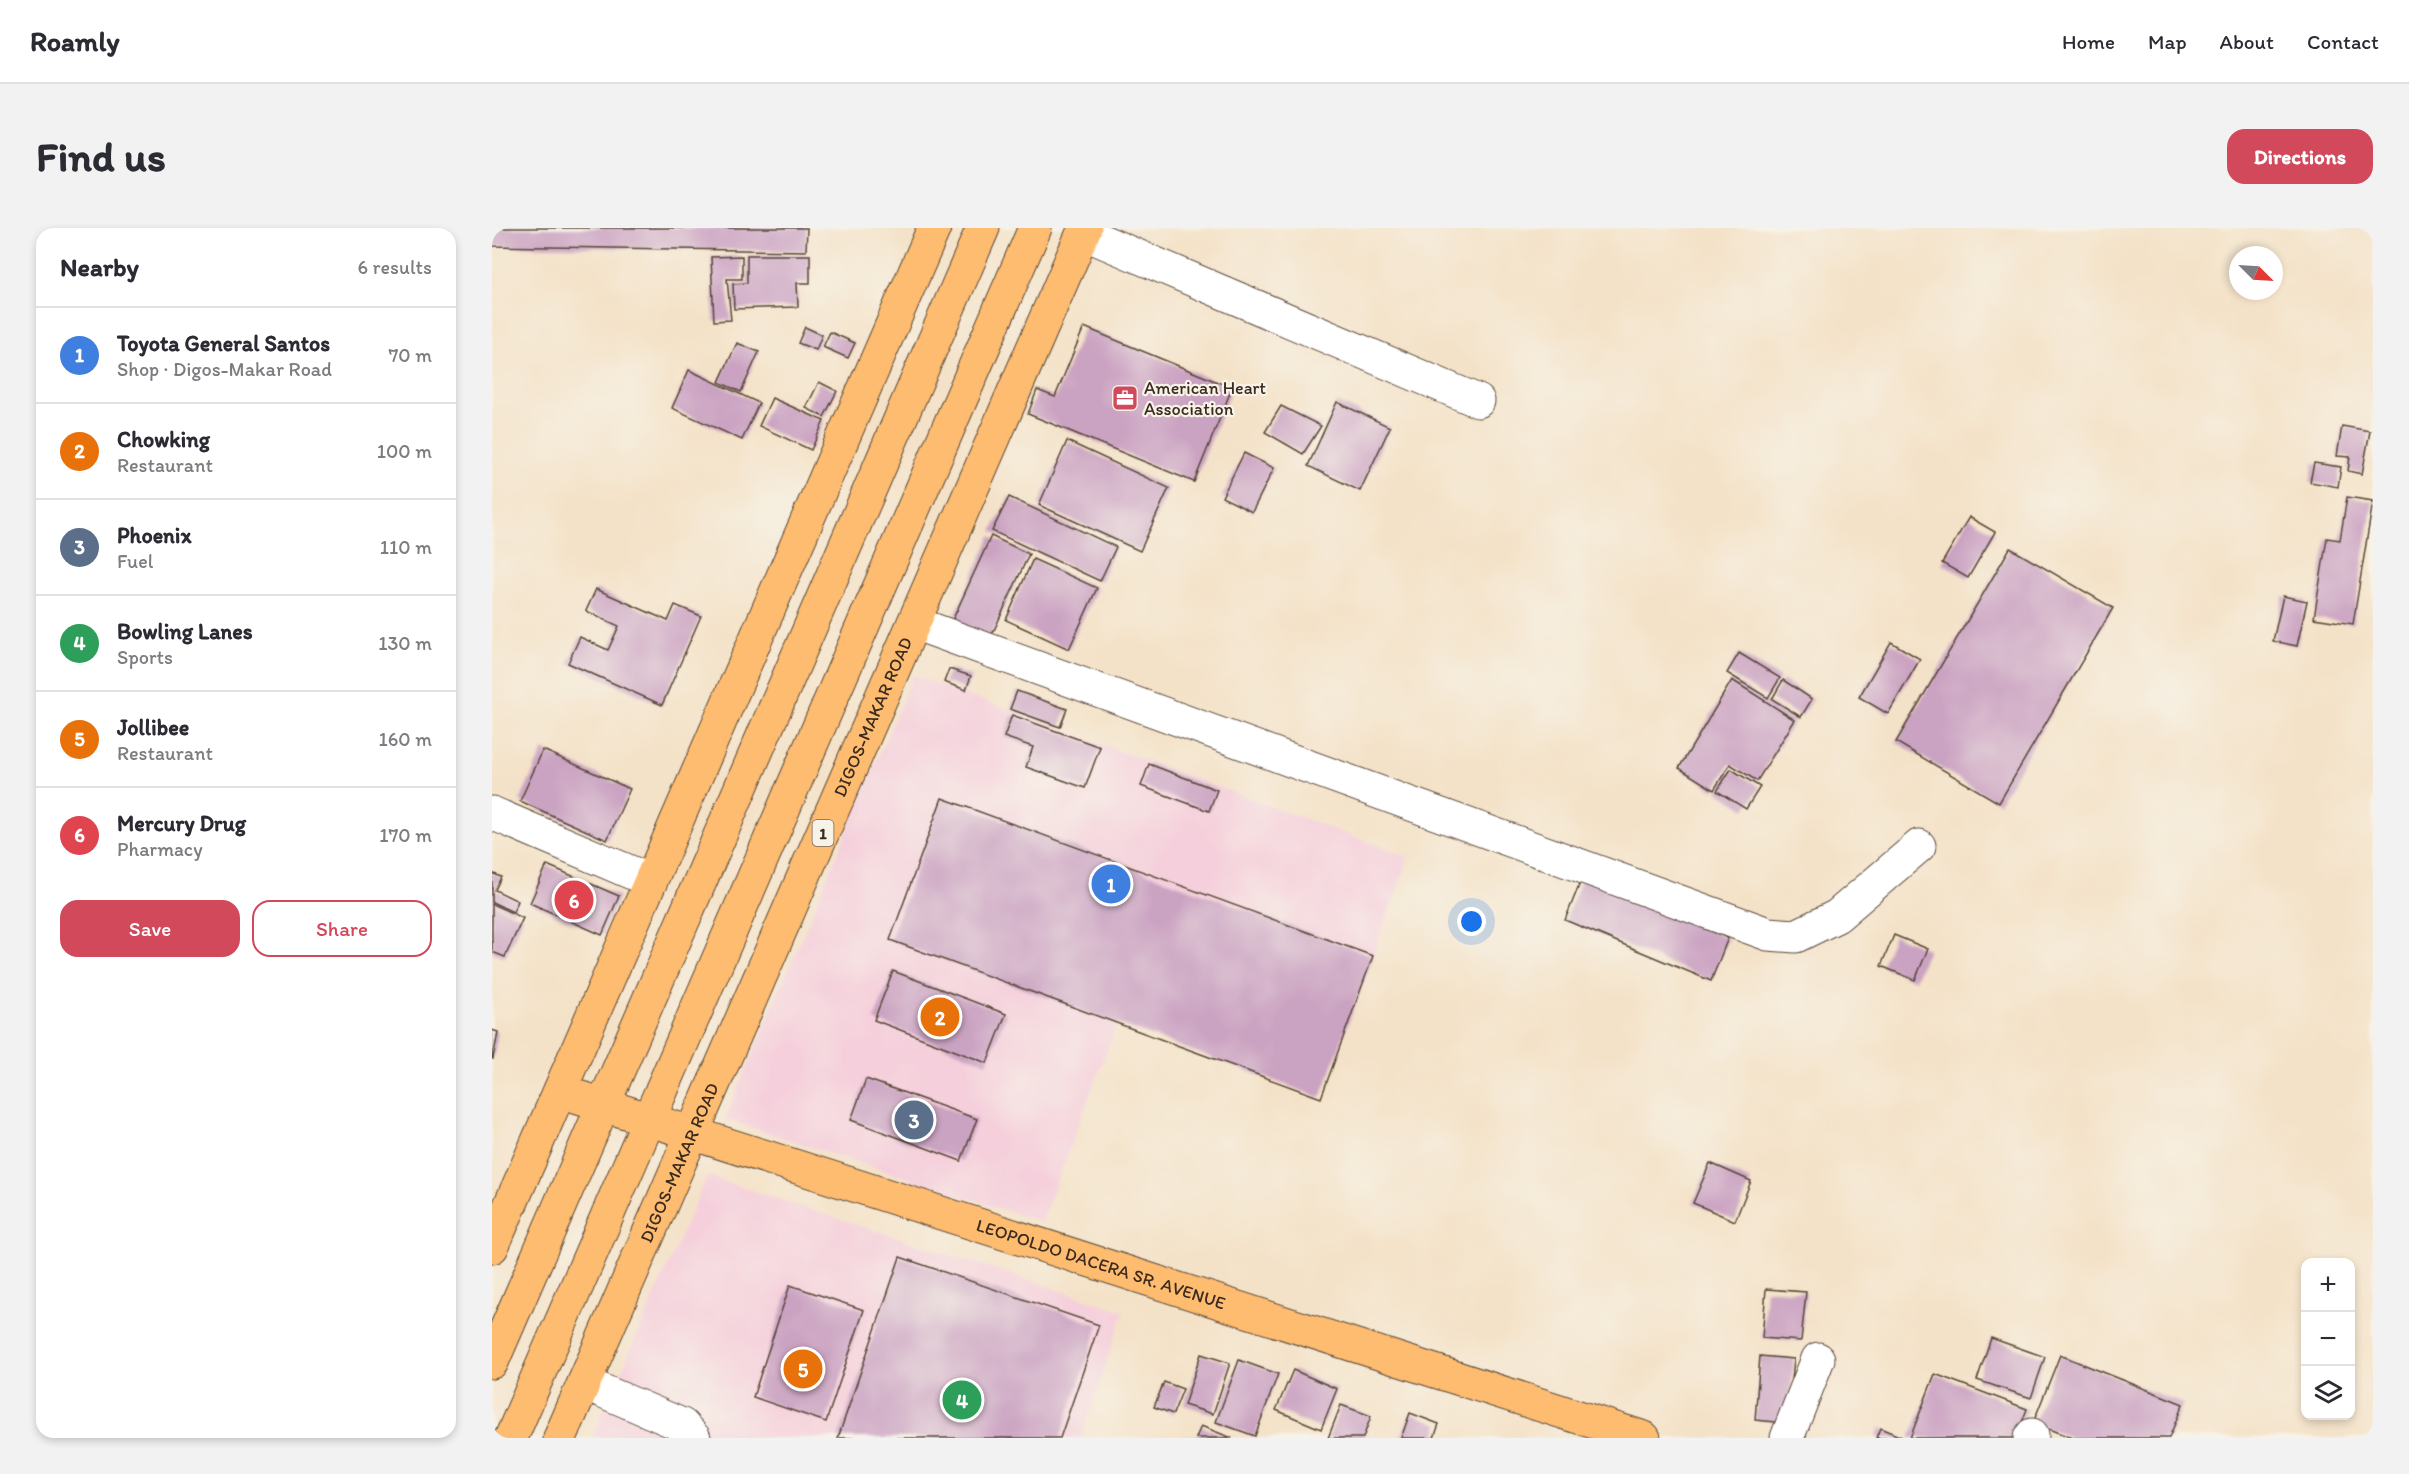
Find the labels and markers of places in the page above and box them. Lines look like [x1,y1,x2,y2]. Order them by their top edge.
place label: American Heart Association [1144,377,1266,420]
office icon: American Heart Association [1110,383,1140,413]
pin: 1 [1092,862,1130,906]
pin: 6 [554,878,593,922]
pin: 2 [920,994,960,1040]
pin: 3 [894,1098,934,1142]
pin: 5 [784,1346,822,1392]
pin: 4 [942,1378,982,1422]

